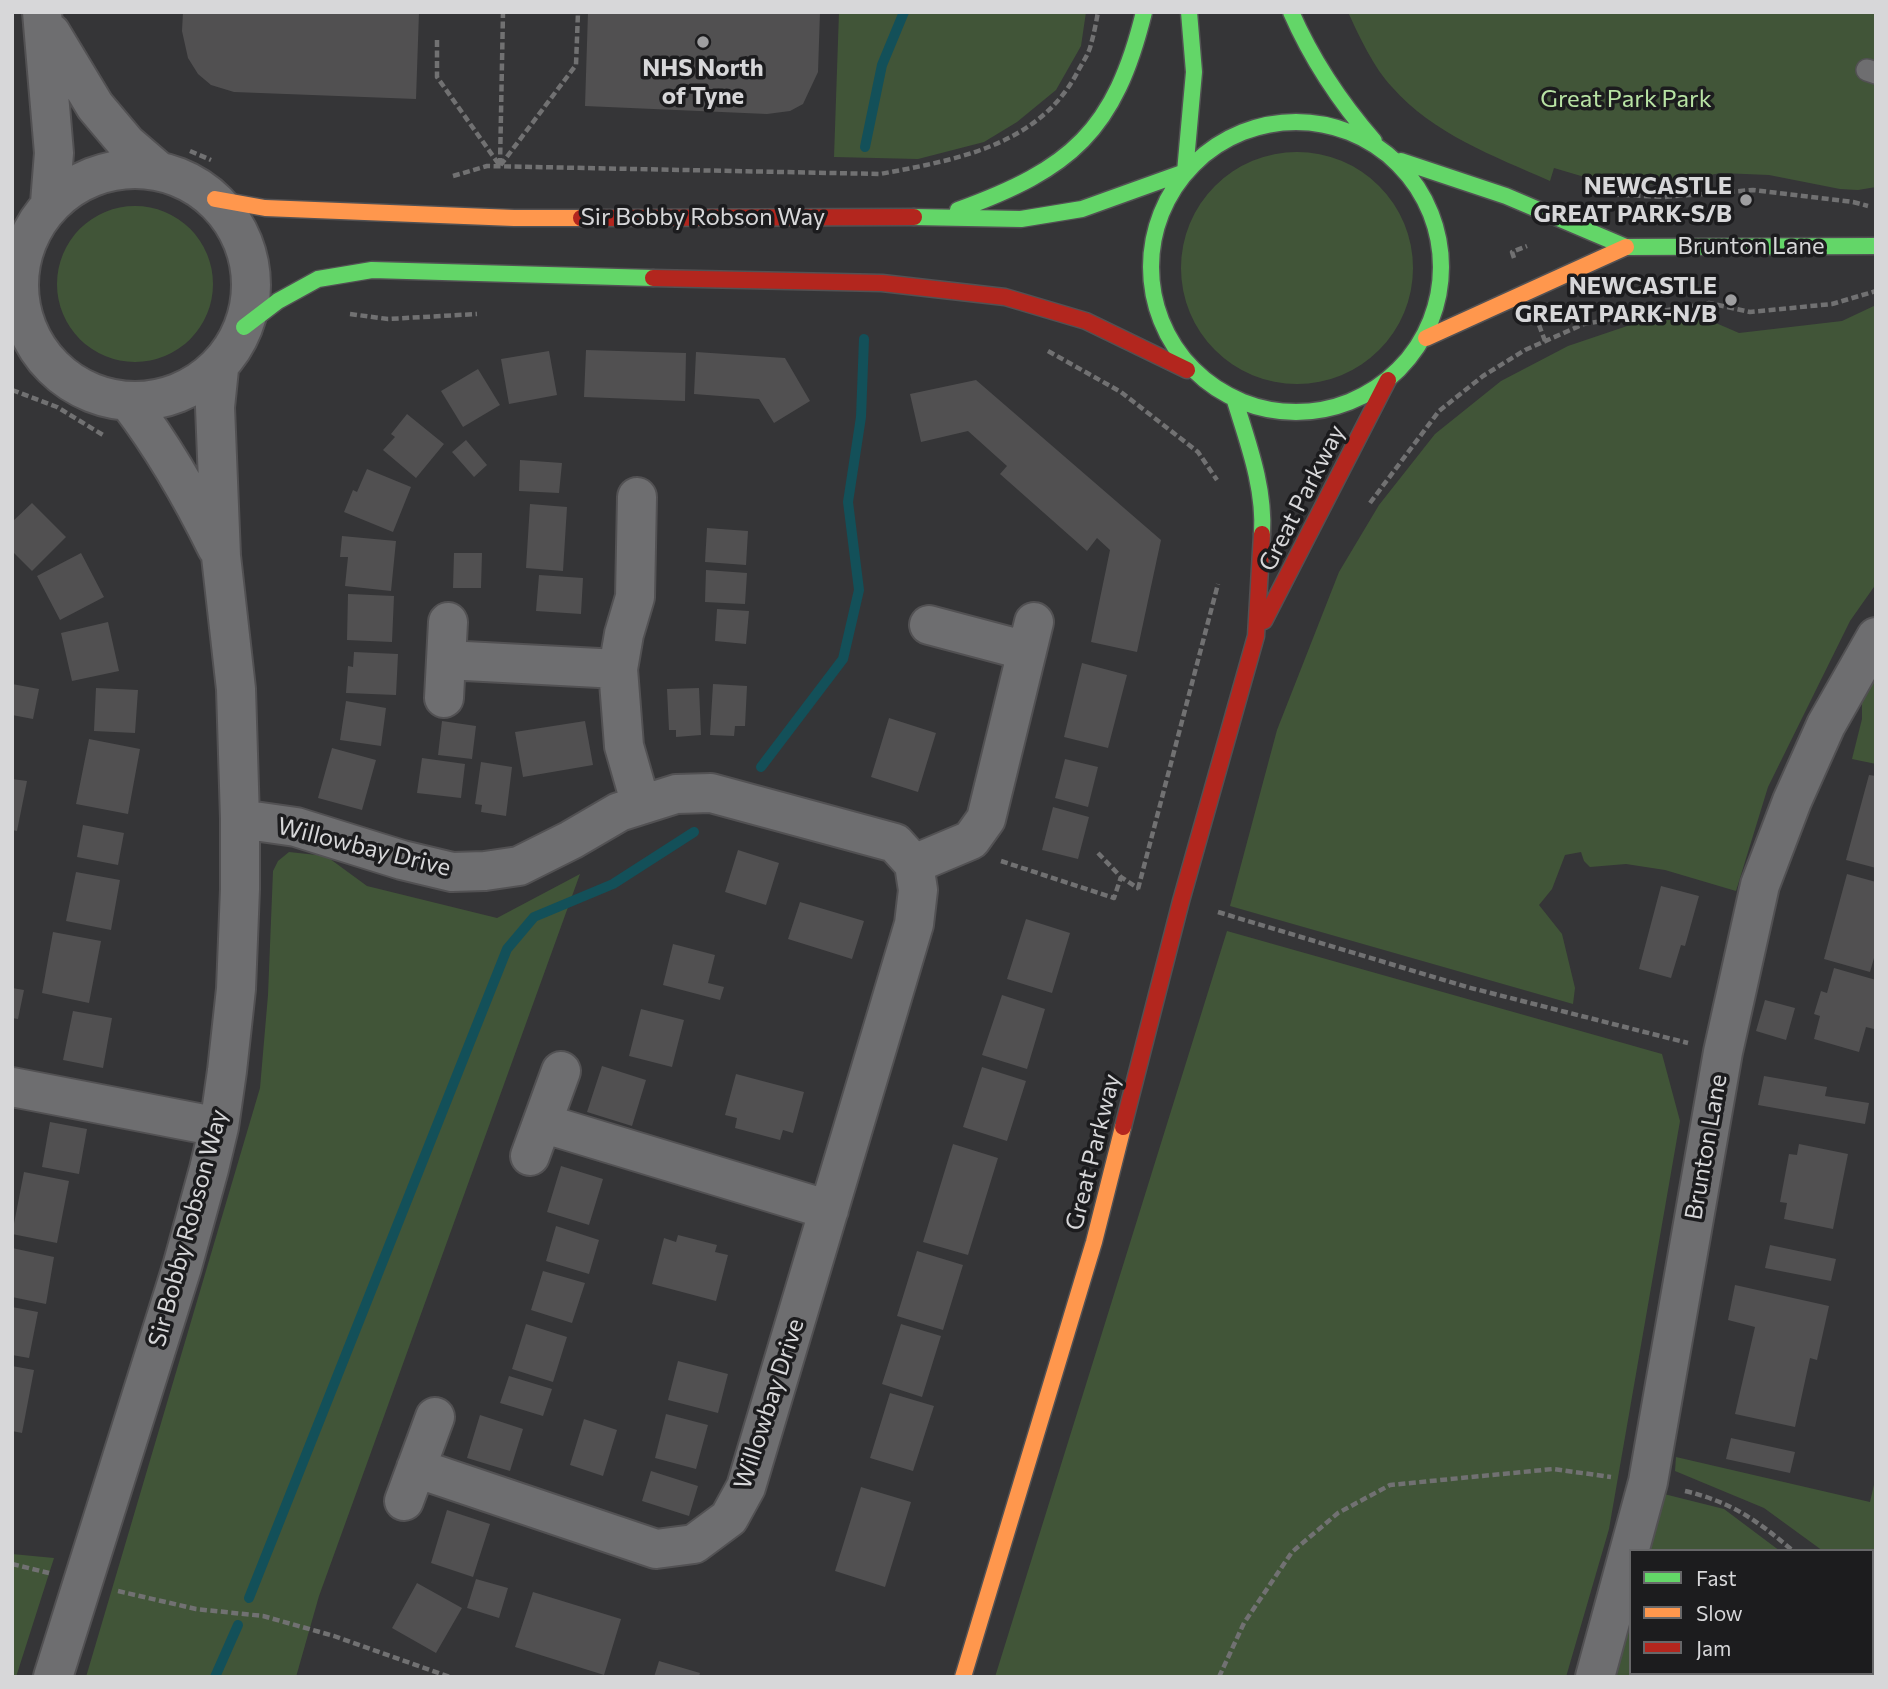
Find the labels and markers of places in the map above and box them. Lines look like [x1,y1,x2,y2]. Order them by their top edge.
marker: NHS North of Tyne [695,34,711,50]
place label: NHS North of Tyne [642,54,764,110]
place label: NEWCASTLE GREAT PARK-S/B [1533,172,1732,228]
marker: NEWCASTLE GREAT PARK-S/B [1738,192,1754,208]
place label: NEWCASTLE GREAT PARK-N/B [1515,272,1717,328]
marker: NEWCASTLE GREAT PARK-N/B [1723,292,1739,308]

